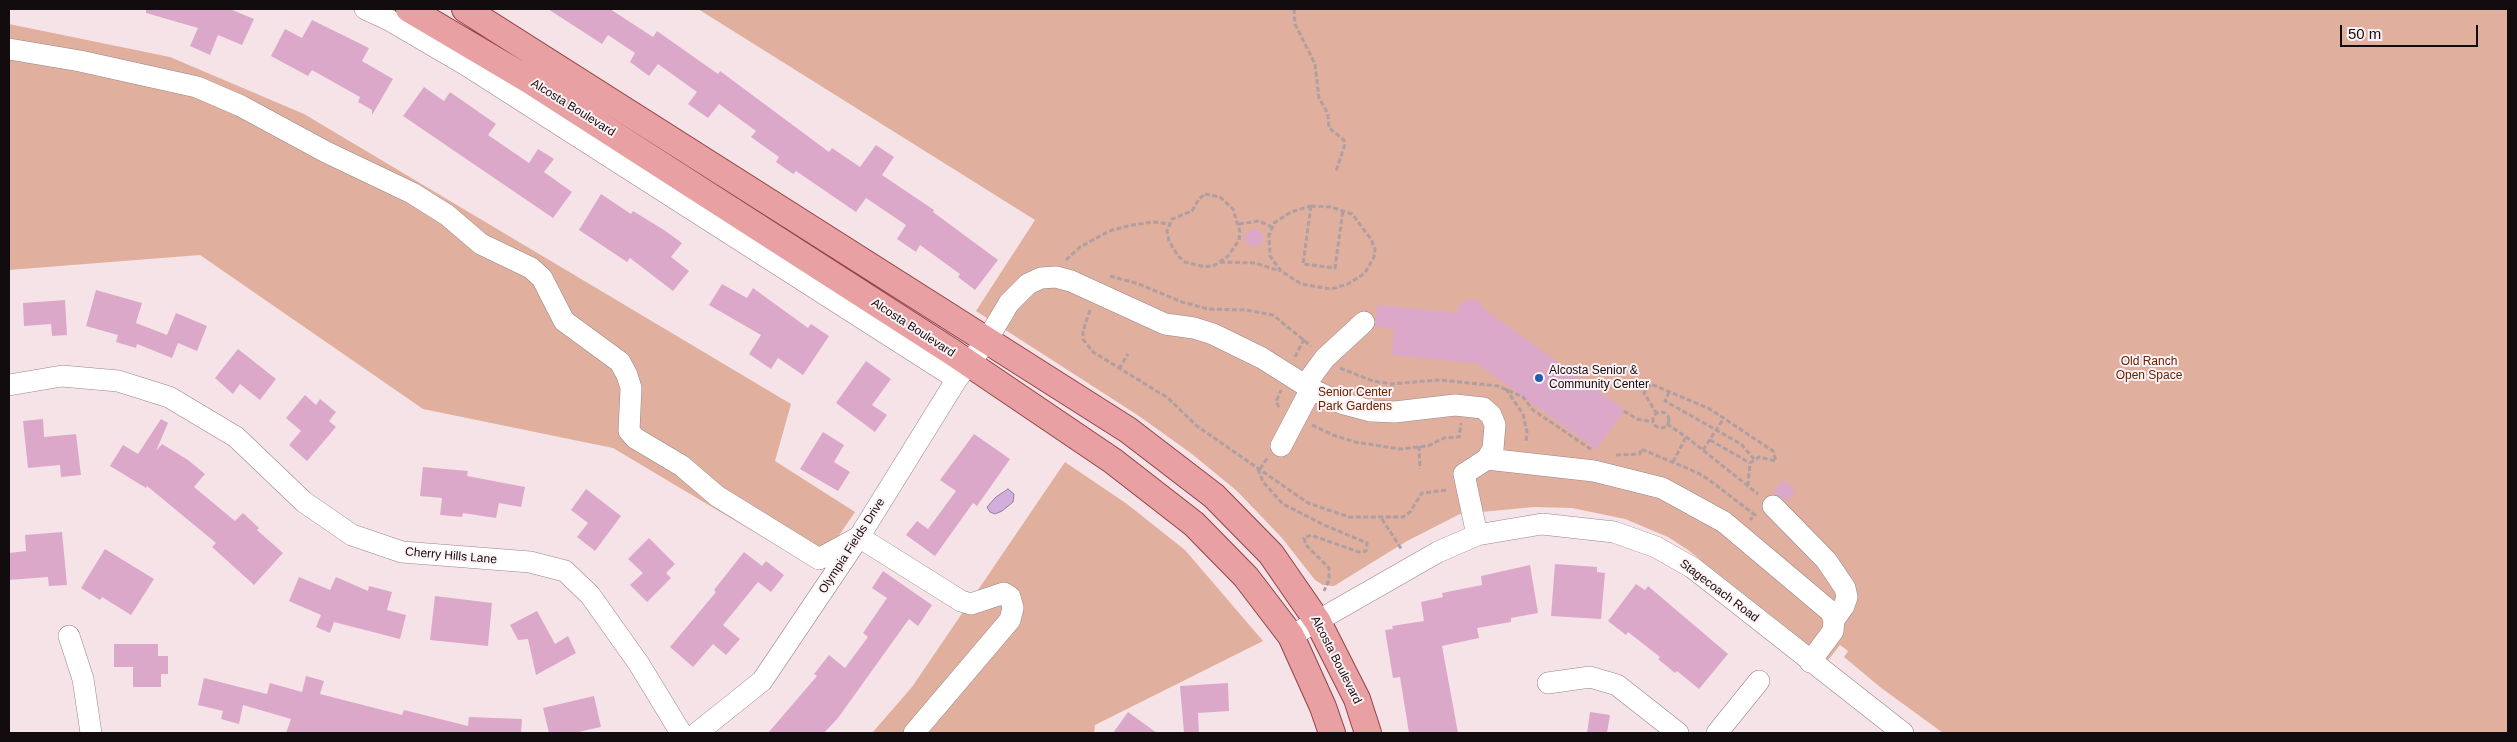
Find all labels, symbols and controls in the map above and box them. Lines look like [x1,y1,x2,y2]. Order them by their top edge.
scale bar [2342,15,2480,47]
text: 50 m [2348,25,2381,42]
street label: Alcosta Boulevard [528,76,618,140]
street label: Alcosta Boulevard [869,296,957,360]
park label: Old Ranch Open Space [2116,355,2182,383]
place label: Alcosta Senior & Community Center [1549,364,1649,392]
marker: Alcosta Senior & Community Center [1533,372,1545,384]
park label: Senior Center Park Gardens [1318,386,1392,414]
street label: Olympia Fields Drive [816,496,888,596]
street label: Cherry Hills Lane [405,545,497,567]
street label: Stagecoach Road [1677,557,1761,625]
street label: Alcosta Boulevard [1308,614,1364,706]

